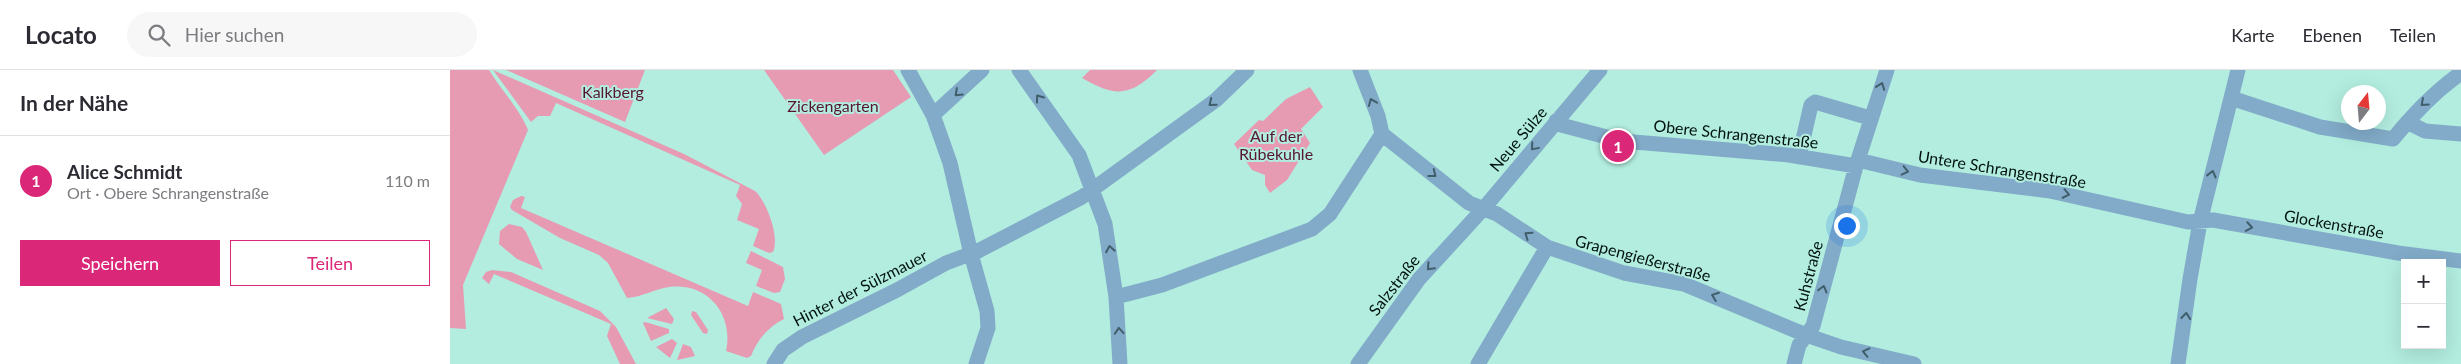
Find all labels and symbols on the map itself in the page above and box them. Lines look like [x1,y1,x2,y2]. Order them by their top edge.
park label: Kalkberg [582,82,644,101]
one-way arrow [1875,82,1885,91]
north arrow [2341,85,2386,130]
one-way arrow [954,87,963,96]
one-way arrow [1036,95,1045,104]
park label: Zickengarten [787,96,879,115]
one-way arrow [2420,97,2429,106]
one-way arrow [1209,98,1218,106]
one-way arrow [1368,98,1378,107]
street label: Neue Sülze [1485,102,1550,175]
street label: Obere Schrangenstraße [1653,115,1819,152]
park label: Auf der Rübekuhle [1239,126,1313,163]
pin: 1 [1602,127,1634,165]
one-way arrow [1531,142,1540,151]
street label: Untere Schrangenstraße [1917,146,2087,191]
one-way arrow [1901,165,1910,176]
one-way arrow [1427,169,1436,177]
one-way arrow [2206,170,2217,179]
one-way arrow [2061,189,2070,199]
street label: Glockenstraße [2283,205,2386,242]
your location [1834,213,1860,239]
one-way arrow [2244,221,2253,231]
street label: Grapengießerstraße [1573,230,1713,285]
one-way arrow [1524,232,1534,241]
street label: Kuhstraße [1789,239,1826,313]
one-way arrow [1105,244,1115,253]
street label: Hinter der Sülzmauer [789,245,930,330]
street label: Salzstraße [1364,251,1423,319]
one-way arrow [1427,262,1436,271]
one-way arrow [1817,286,1827,294]
one-way arrow [1711,291,1719,301]
one-way arrow [2180,312,2191,320]
one-way arrow [1113,326,1124,334]
one-way arrow [1862,347,1871,358]

